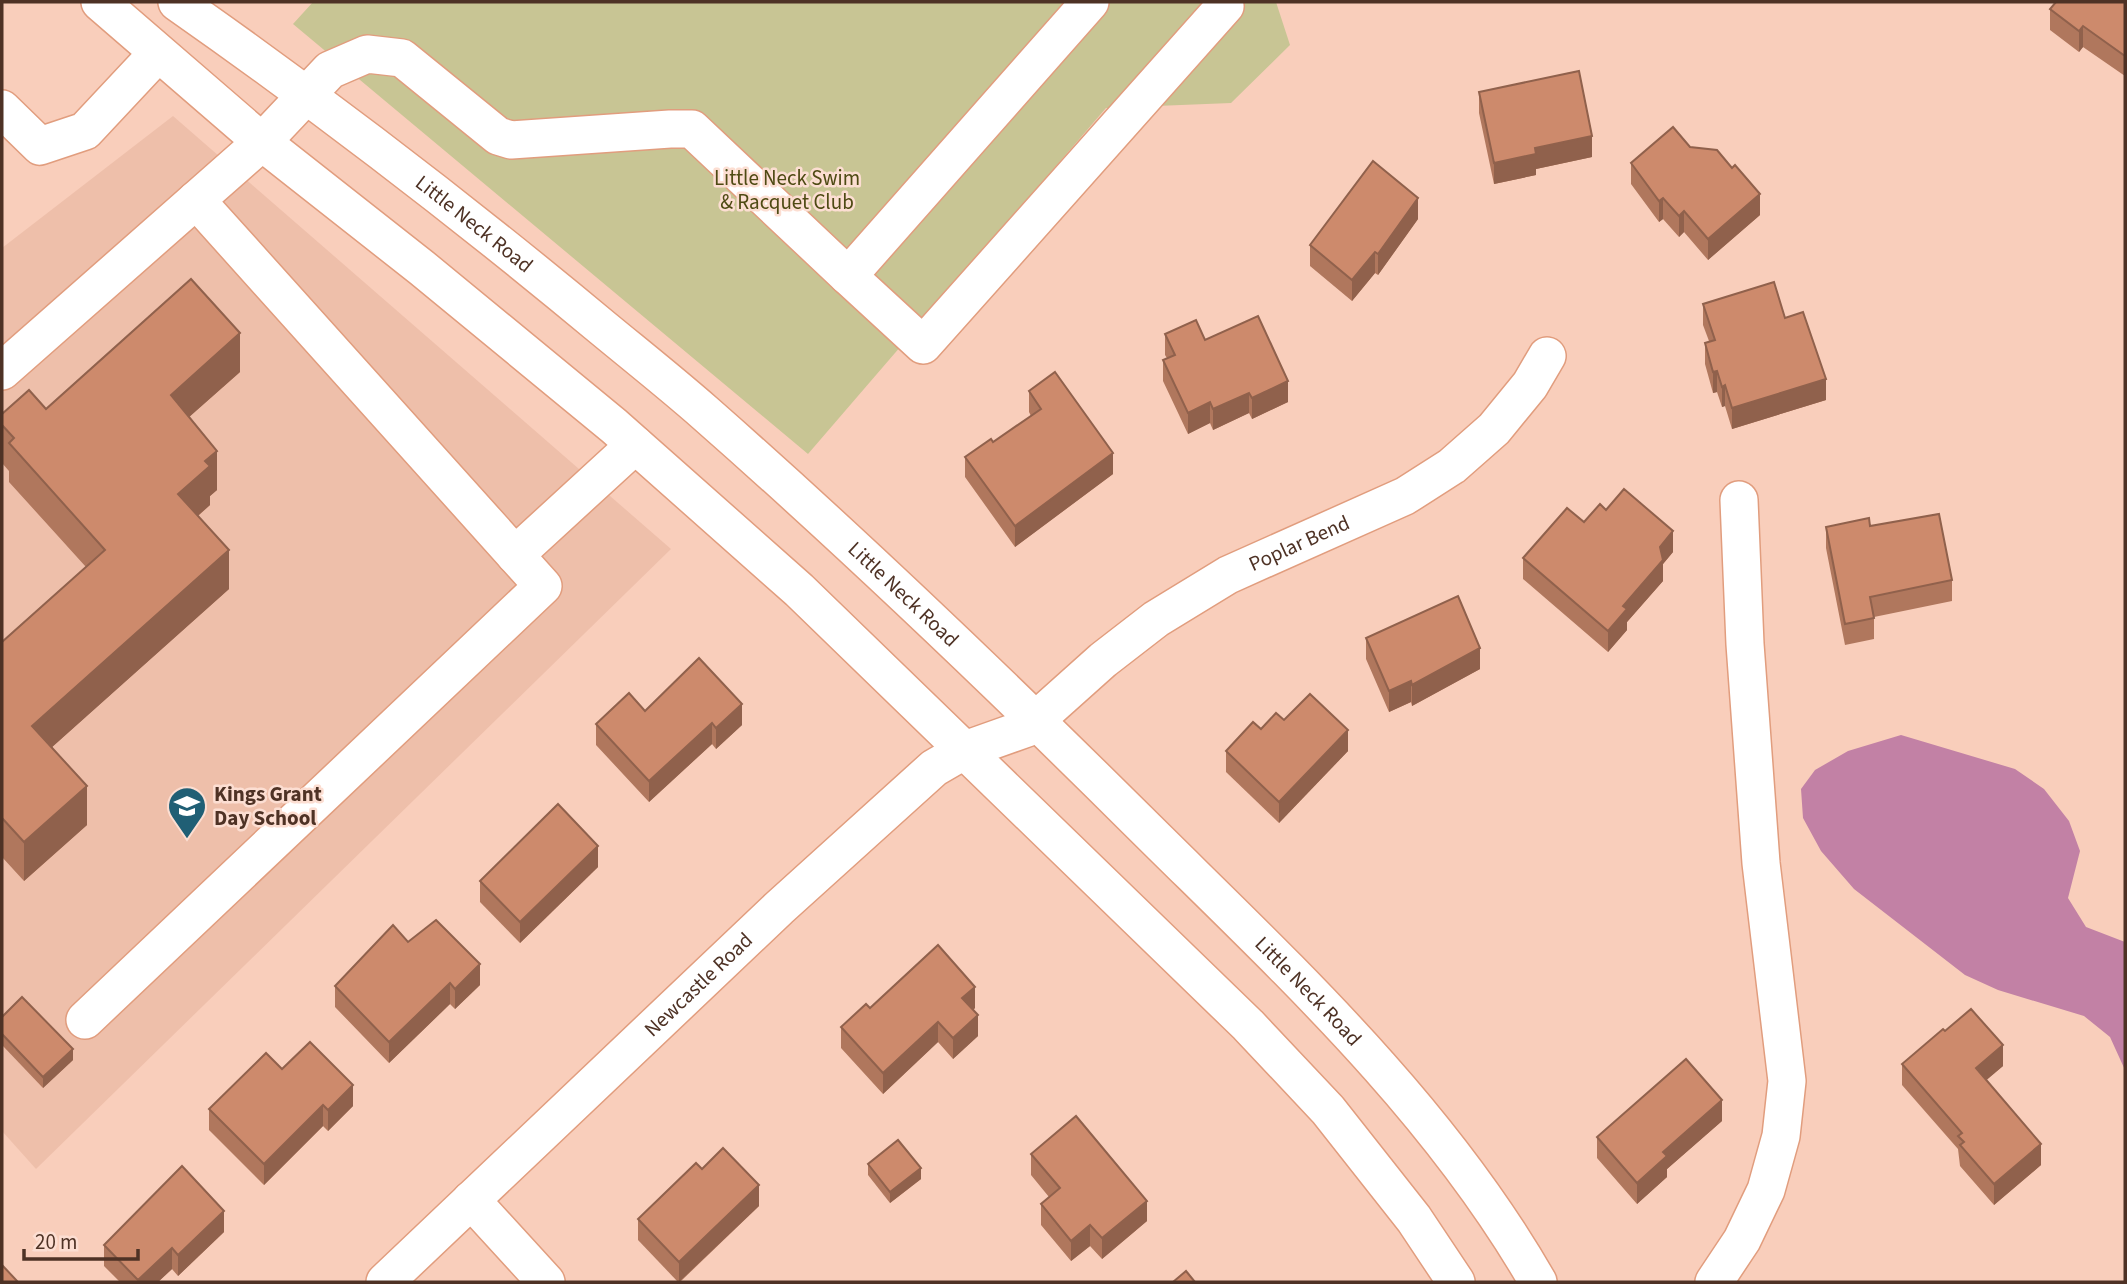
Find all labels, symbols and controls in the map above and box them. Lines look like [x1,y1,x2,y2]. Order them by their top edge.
park label: Little Neck Swim & Racquet Club [714,163,860,217]
street label: Little Neck Road [409,168,539,280]
street label: Poplar Bend [1244,508,1354,579]
street label: Little Neck Road [841,534,966,654]
place label: Kings Grant Day School [214,779,322,833]
school or university icon: Kings Grant Day School [166,785,208,840]
street label: Newcastle Road [637,926,759,1044]
street label: Little Neck Road [1248,929,1369,1053]
scale bar [24,1218,138,1262]
text: 20 m [35,1227,77,1257]

